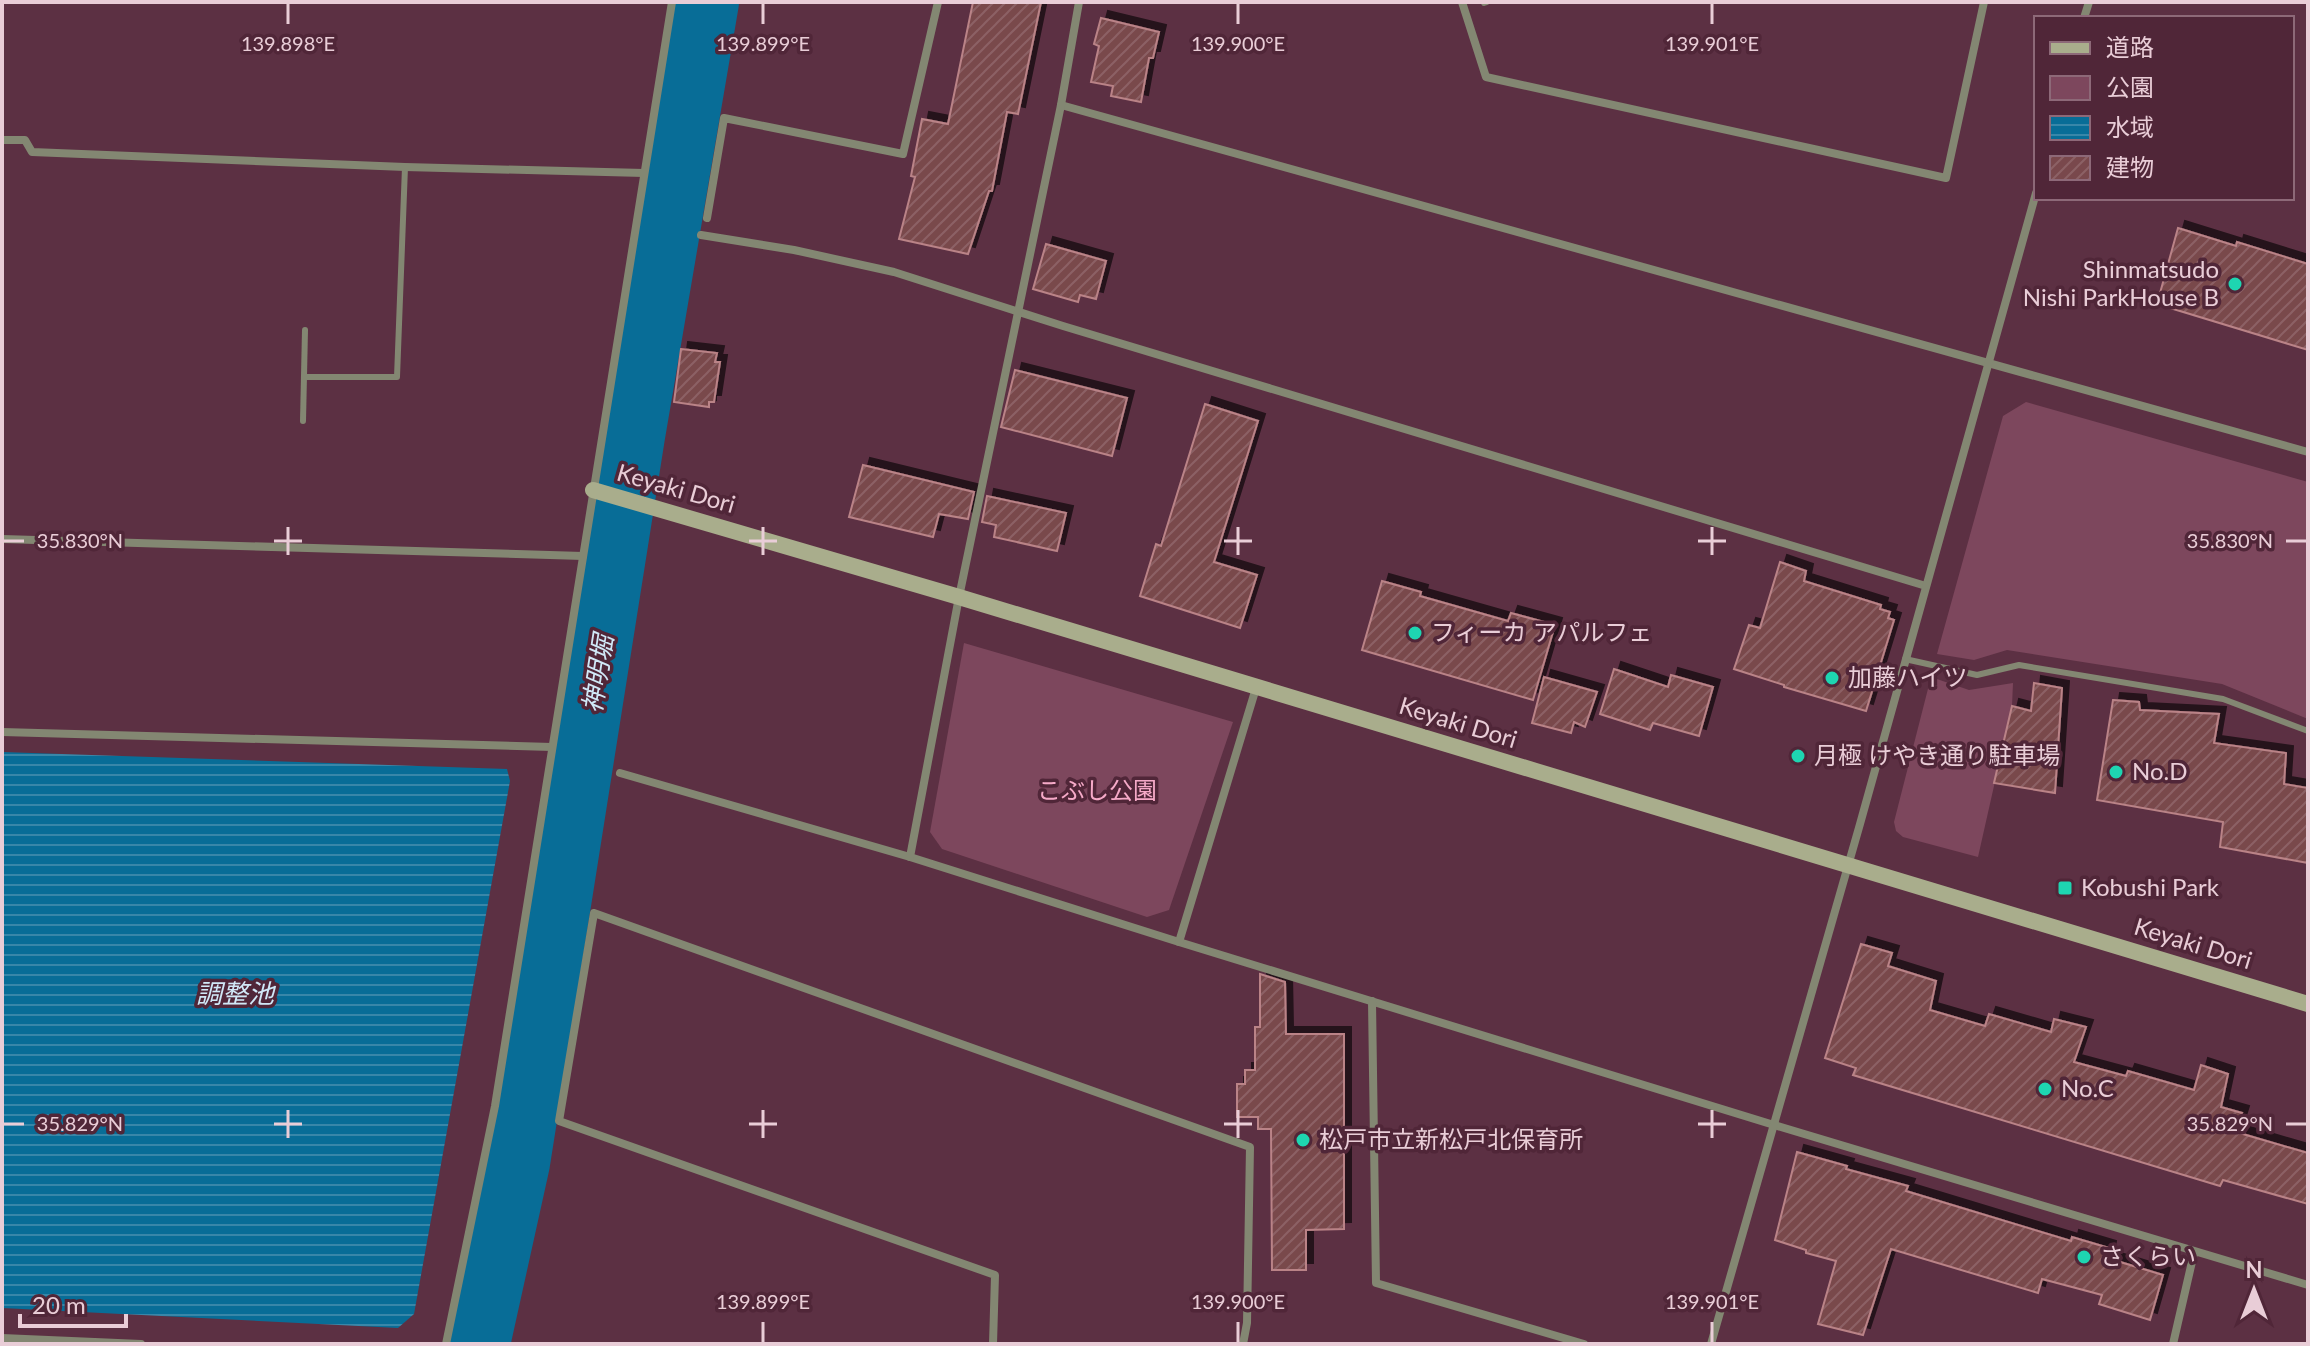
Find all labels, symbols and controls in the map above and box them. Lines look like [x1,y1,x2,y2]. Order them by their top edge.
legend [2034,16,2294,200]
text: 139.898°E [241,31,335,55]
text: 139.899°E [716,31,810,55]
text: 139.900°E [1191,31,1285,55]
text: 139.901°E [1665,31,1759,55]
text: 道路 [2106,32,2154,61]
text: 公園 [2106,72,2154,101]
text: 水域 [2106,112,2154,141]
text: 建物 [2106,152,2154,181]
place label: Shinmatsudo Nishi ParkHouse B [2023,254,2219,311]
marker: Shinmatsudo Nishi ParkHouse B [2226,275,2244,293]
street label: Keyaki Dori [614,457,739,518]
text: 35.830°N [37,528,123,552]
text: 35.830°N [2187,528,2273,552]
place label: フィーカ アパルフェ [1431,617,1652,646]
marker: フィーカ アパルフェ [1406,624,1424,642]
water label: 神明堀 [575,629,620,715]
place label: 加藤ハイツ [1848,662,1968,691]
marker: 加藤ハイツ [1823,669,1841,687]
street label: Keyaki Dori [1396,690,1521,753]
place label: 月極 けやき通り駐車場 [1814,740,2060,769]
marker: 月極 けやき通り駐車場 [1789,747,1807,765]
place label: No.D [2132,756,2187,785]
marker: No.D [2107,763,2125,781]
park label: こぶし公園 [1037,775,1157,804]
place label: Kobushi Park [2081,872,2220,901]
marker: Kobushi Park [2056,879,2074,897]
street label: Keyaki Dori [2131,911,2256,974]
water label: 調整池 [196,977,277,1009]
place label: No.C [2061,1073,2114,1102]
marker: No.C [2036,1080,2054,1098]
text: 35.829°N [37,1111,123,1135]
text: 35.829°N [2187,1111,2273,1135]
place label: 松戸市立新松戸北保育所 [1319,1124,1583,1153]
marker: 松戸市立新松戸北保育所 [1294,1131,1312,1149]
place label: さくらい [2100,1241,2196,1270]
marker: さくらい [2075,1248,2093,1266]
north arrow [2214,1250,2294,1330]
text: N [2246,1256,2262,1283]
scale bar [20,1278,126,1328]
text: 139.899°E [716,1289,810,1313]
text: 139.900°E [1191,1289,1285,1313]
text: 139.901°E [1665,1289,1759,1313]
text: 20 m [32,1290,86,1319]

